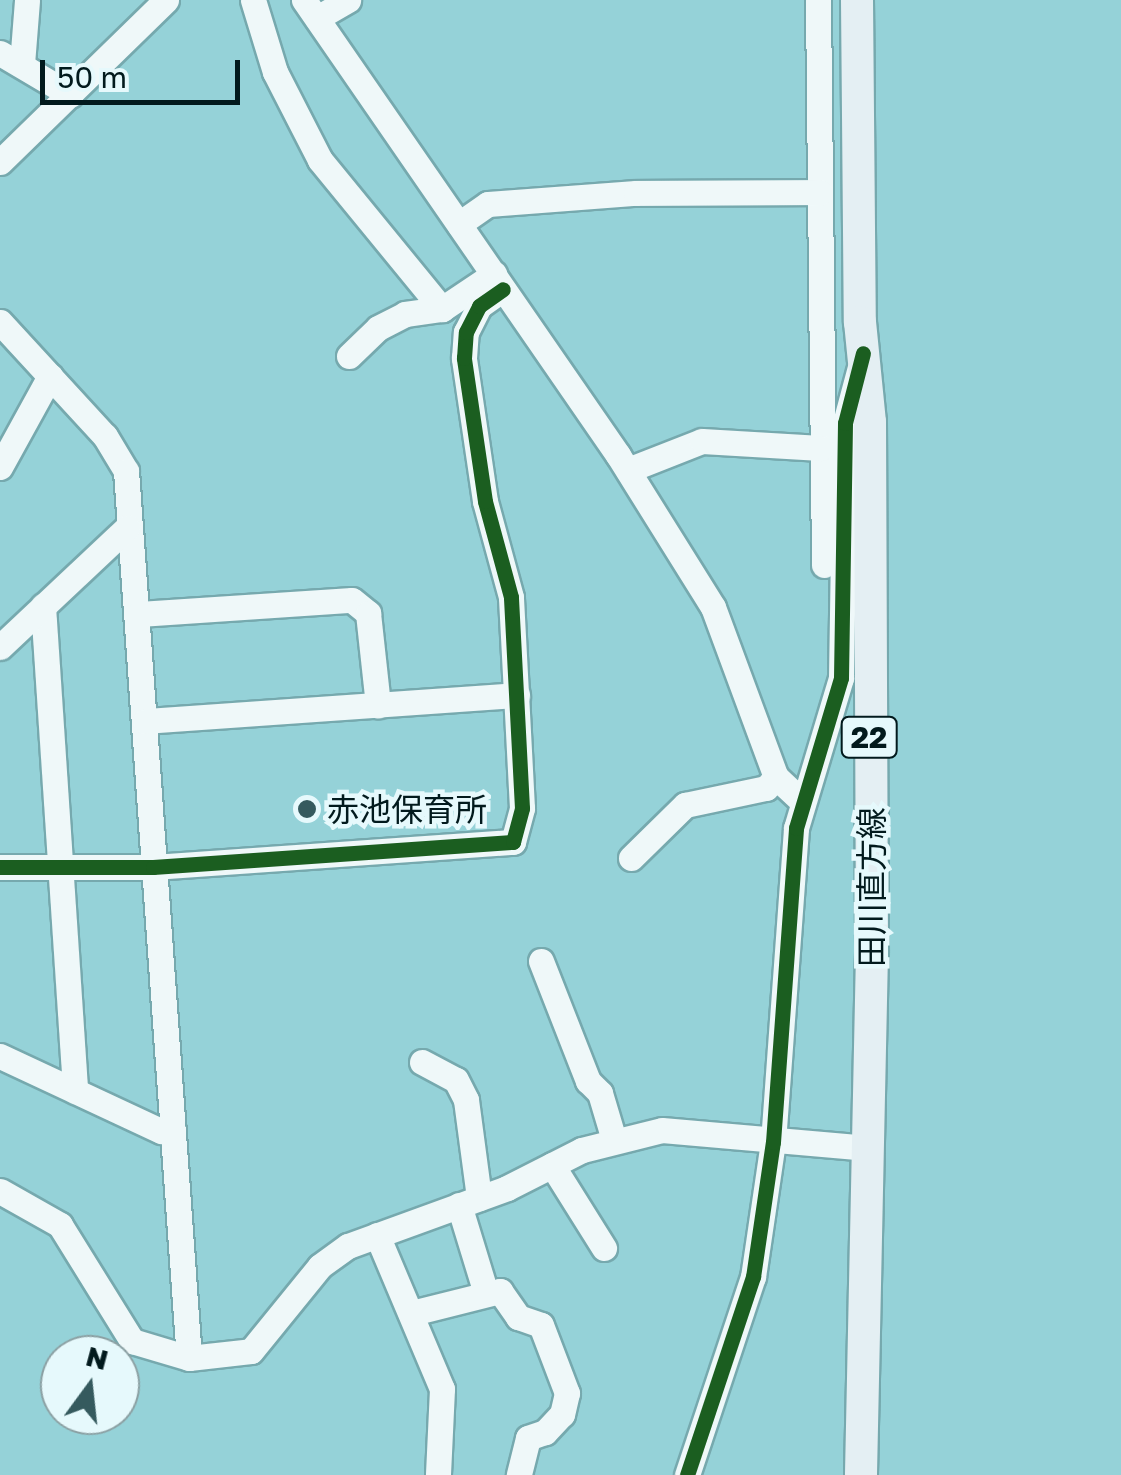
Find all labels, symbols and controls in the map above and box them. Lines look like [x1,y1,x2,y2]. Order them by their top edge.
scale bar [45,40,245,102]
text: 50 m [57,59,127,95]
road number: 22 [839,712,899,762]
place label: 赤池保育所 [327,790,487,828]
marker: 赤池保育所 [296,798,318,820]
street label: 田川直方線 [852,807,890,967]
north arrow [40,1335,140,1435]
text: N [83,1339,112,1376]

